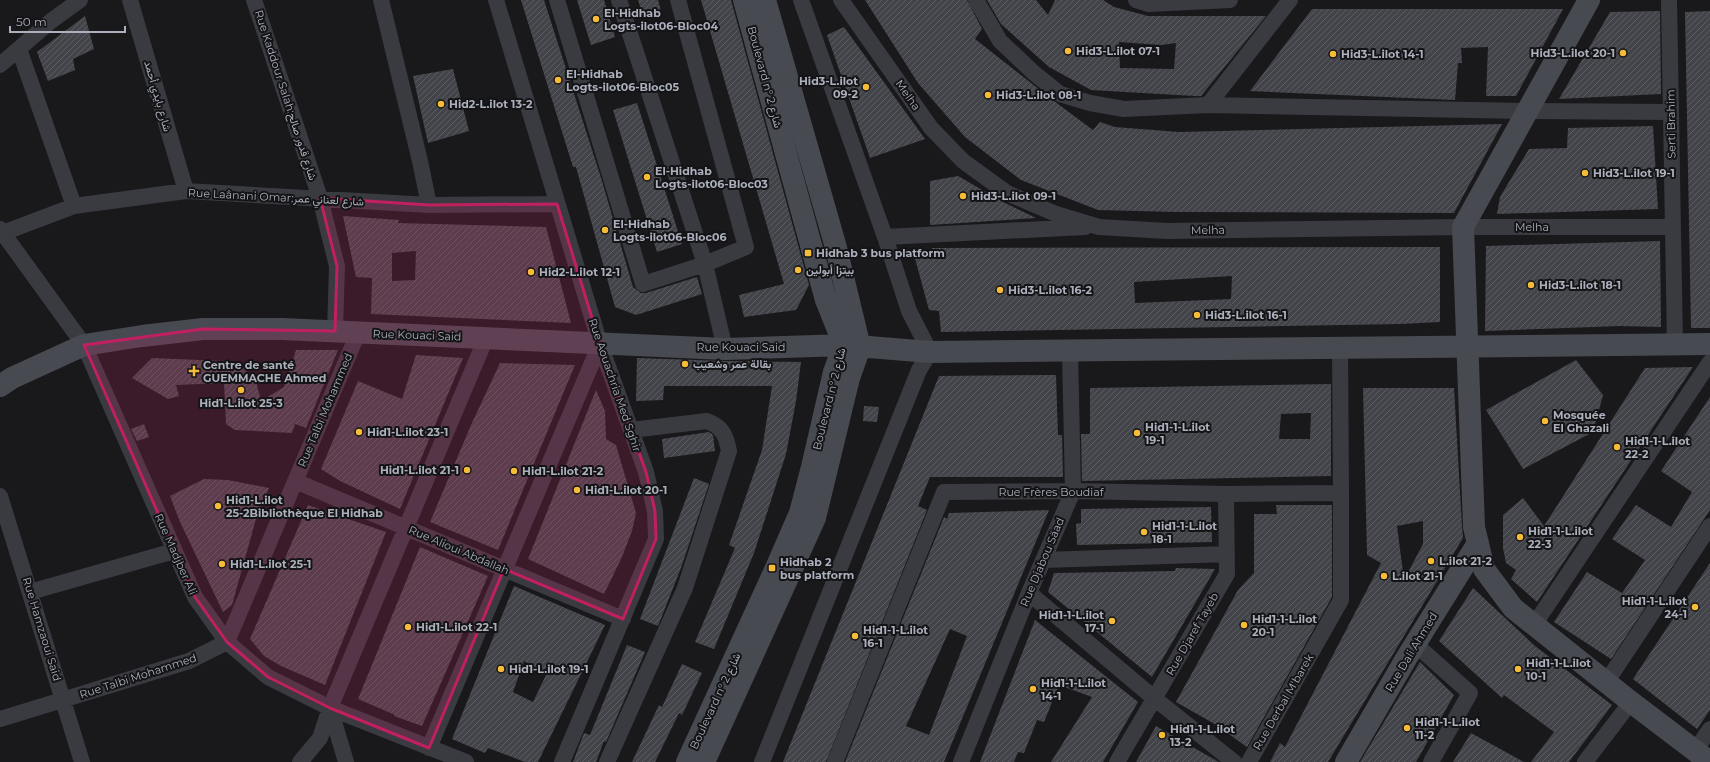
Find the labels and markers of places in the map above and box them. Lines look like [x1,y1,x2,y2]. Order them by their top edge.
place label: El-Hidhab Logts-ilot06-Bloc04 [604,6,718,33]
marker: El-Hidhab Logts-ilot06-Bloc04 [591,14,601,24]
place label: Hid3-L.ilot 07-1 [1076,44,1160,58]
marker: Hid3-L.ilot 07-1 [1063,46,1073,56]
place label: Hid3-L.ilot 20-1 [1531,46,1615,60]
place label: Hid3-L.ilot 14-1 [1341,47,1423,61]
marker: Hid3-L.ilot 20-1 [1618,48,1628,58]
marker: Hid3-L.ilot 14-1 [1328,49,1338,59]
place label: El-Hidhab Logts-ilot06-Bloc05 [566,67,679,94]
place label: Hid3-L.ilot 09-2 [799,74,859,101]
marker: El-Hidhab Logts-ilot06-Bloc05 [553,75,563,85]
marker: Hid3-L.ilot 09-2 [861,82,871,92]
place label: Hid3-L.ilot 08-1 [996,88,1081,102]
marker: Hid3-L.ilot 08-1 [983,90,993,100]
place label: Hid2-L.ilot 13-2 [449,97,533,111]
marker: Hid2-L.ilot 13-2 [436,99,446,109]
place label: El-Hidhab Logts-ilot06-Bloc03 [655,164,768,191]
place label: Hid3-L.ilot 19-1 [1593,166,1675,180]
marker: Hid3-L.ilot 19-1 [1580,168,1590,178]
marker: El-Hidhab Logts-ilot06-Bloc03 [642,172,652,182]
place label: Hid3-L.ilot 09-1 [971,189,1056,203]
marker: Hid3-L.ilot 09-1 [958,191,968,201]
place label: El-Hidhab Logts-ilot06-Bloc06 [613,217,727,244]
marker: El-Hidhab Logts-ilot06-Bloc06 [600,225,610,235]
place label: Hidhab 3 bus platform [816,246,945,260]
marker: Hidhab 3 bus platform [803,248,813,258]
place label: بيتزا أبولين [806,263,854,277]
place label: Hid2-L.ilot 12-1 [539,265,620,279]
marker: بيتزا أبولين [793,265,803,275]
marker: Hid2-L.ilot 12-1 [526,267,536,277]
place label: Hid3-L.ilot 18-1 [1539,278,1621,292]
marker: Hid3-L.ilot 18-1 [1526,280,1536,290]
place label: Hid3-L.ilot 16-2 [1008,283,1093,297]
marker: Hid3-L.ilot 16-2 [995,285,1005,295]
place label: Hid3-L.ilot 16-1 [1205,308,1287,322]
marker: Hid3-L.ilot 16-1 [1192,310,1202,320]
place label: بقالة عمر وشعيب [693,357,771,371]
place label: Centre de santé GUEMMACHE Ahmed [203,358,326,385]
marker: بقالة عمر وشعيب [680,359,690,369]
marker: Centre de santé GUEMMACHE Ahmed [188,365,200,377]
marker: Hid1-L.ilot 25-3 [236,385,246,395]
place label: Hid1-L.ilot 25-3 [199,396,283,410]
place label: Mosquée El Ghazali [1553,408,1609,435]
marker: Mosquée El Ghazali [1540,416,1550,426]
place label: Hid1-1-L.ilot 19-1 [1145,420,1210,447]
place label: Hid1-L.ilot 23-1 [367,425,448,439]
marker: Hid1-L.ilot 23-1 [354,427,364,437]
marker: Hid1-1-L.ilot 19-1 [1132,428,1142,438]
place label: Hid1-1-L.ilot 22-2 [1625,434,1690,461]
marker: Hid1-1-L.ilot 22-2 [1612,442,1622,452]
place label: Hid1-L.ilot 21-1 [380,463,459,477]
place label: Hid1-L.ilot 21-2 [522,464,604,478]
marker: Hid1-L.ilot 21-1 [462,465,472,475]
marker: Hid1-L.ilot 21-2 [509,466,519,476]
place label: Hid1-L.ilot 20-1 [585,483,667,497]
marker: Hid1-L.ilot 20-1 [572,485,582,495]
place label: Hid1-L.ilot 25-2Bibliothèque El Hidhab [226,493,383,520]
marker: Hid1-L.ilot 25-2Bibliothèque El Hidhab [213,501,223,511]
place label: Hid1-1-L.ilot 18-1 [1152,519,1217,546]
place label: Hid1-1-L.ilot 22-3 [1528,524,1593,551]
marker: Hid1-1-L.ilot 18-1 [1139,527,1149,537]
marker: Hid1-1-L.ilot 22-3 [1515,532,1525,542]
place label: L.ilot 21-2 [1439,554,1492,568]
place label: Hidhab 2 bus platform [780,555,854,582]
marker: L.ilot 21-2 [1426,556,1436,566]
place label: Hid1-L.ilot 25-1 [230,557,311,571]
marker: Hid1-L.ilot 25-1 [217,559,227,569]
marker: Hidhab 2 bus platform [767,563,777,573]
place label: L.ilot 21-1 [1392,569,1443,583]
marker: L.ilot 21-1 [1379,571,1389,581]
place label: Hid1-1-L.ilot 24-1 [1622,594,1687,621]
marker: Hid1-1-L.ilot 24-1 [1690,602,1700,612]
place label: Hid1-1-L.ilot 17-1 [1039,608,1104,635]
place label: Hid1-1-L.ilot 20-1 [1252,612,1317,639]
marker: Hid1-1-L.ilot 17-1 [1107,616,1117,626]
place label: Hid1-L.ilot 22-1 [416,620,497,634]
marker: Hid1-1-L.ilot 20-1 [1239,620,1249,630]
marker: Hid1-L.ilot 22-1 [403,622,413,632]
place label: Hid1-1-L.ilot 16-1 [863,623,928,650]
marker: Hid1-1-L.ilot 16-1 [850,631,860,641]
place label: Hid1-1-L.ilot 10-1 [1526,656,1591,683]
place label: Hid1-L.ilot 19-1 [509,662,589,676]
marker: Hid1-L.ilot 19-1 [496,664,506,674]
marker: Hid1-1-L.ilot 10-1 [1513,664,1523,674]
place label: Hid1-1-L.ilot 14-1 [1041,676,1106,703]
marker: Hid1-1-L.ilot 14-1 [1028,684,1038,694]
place label: Hid1-1-L.ilot 11-2 [1415,715,1480,742]
place label: Hid1-1-L.ilot 13-2 [1170,722,1235,749]
marker: Hid1-1-L.ilot 11-2 [1402,723,1412,733]
marker: Hid1-1-L.ilot 13-2 [1157,730,1167,740]

